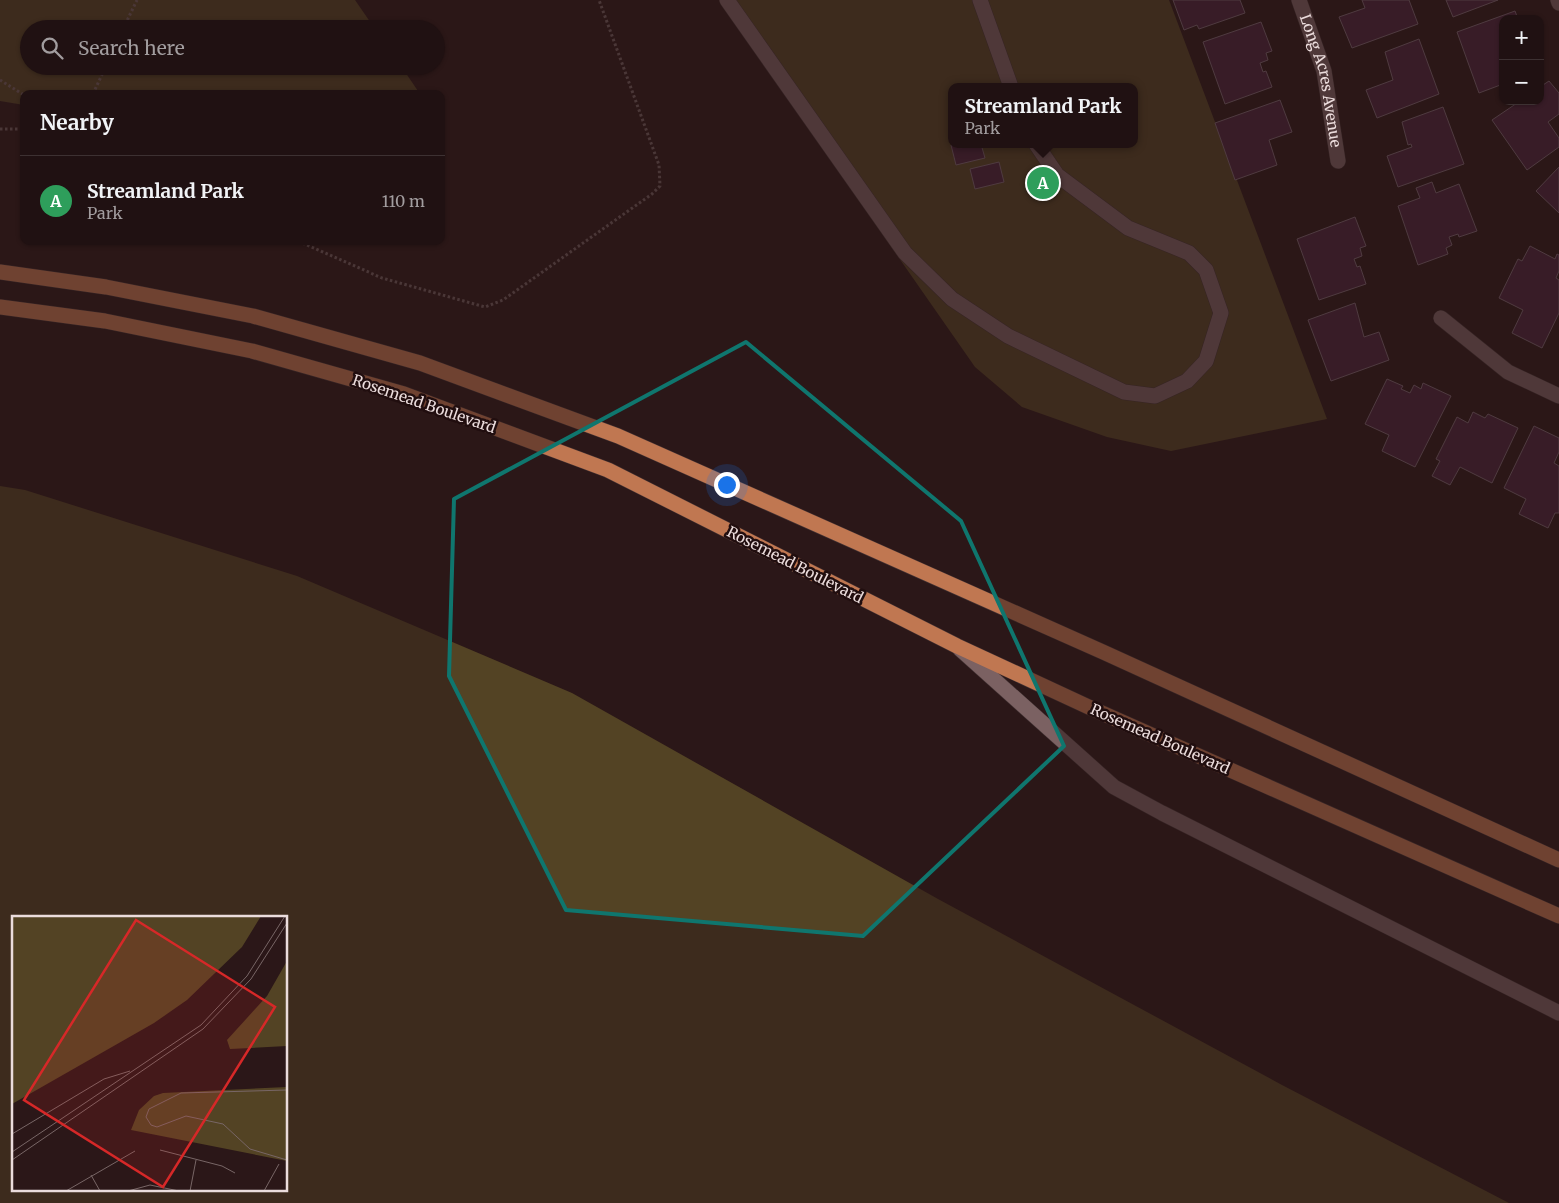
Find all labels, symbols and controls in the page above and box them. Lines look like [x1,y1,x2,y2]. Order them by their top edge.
street label: Long Acres Avenue [1296,11,1346,149]
map controls [1499,15,1544,105]
button: + [1499,15,1544,60]
search box [20,20,445,75]
icon: search [38,34,66,62]
text: Search here [78,36,185,60]
button: − [1499,60,1544,105]
popup [948,83,1138,148]
text: Streamland Park [965,94,1121,118]
text: Nearby [40,109,114,136]
text: Park [965,118,1000,138]
pin: A [1027,164,1059,202]
text: Streamland Park [87,179,244,203]
text: A [50,191,62,211]
text: 110 m [382,191,425,211]
text: Park [87,203,123,223]
street label: Rosemead Boulevard [350,370,498,437]
your location [714,472,740,498]
street label: Rosemead Boulevard [724,522,867,607]
street label: Rosemead Boulevard [1088,699,1233,778]
inset map [12,916,288,1190]

